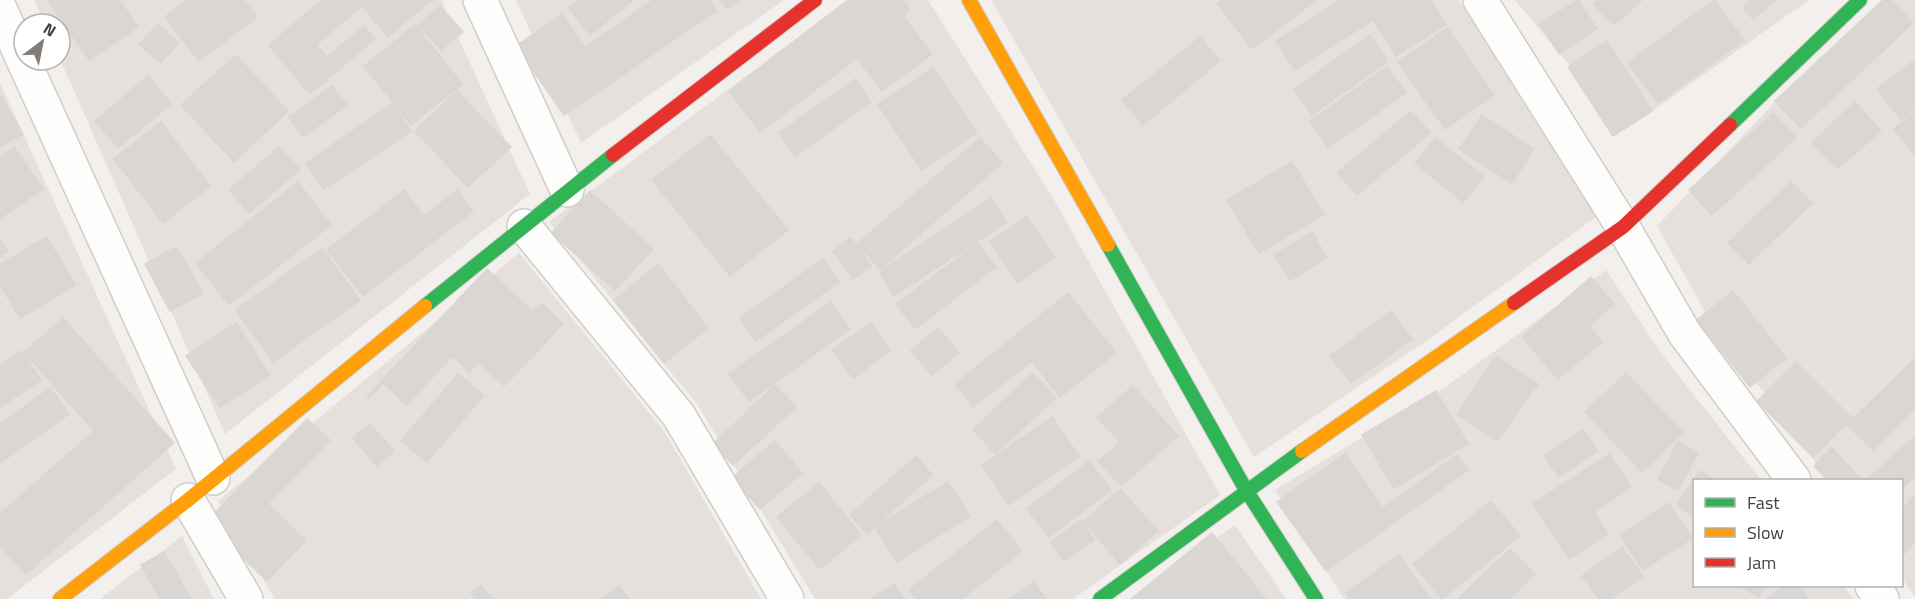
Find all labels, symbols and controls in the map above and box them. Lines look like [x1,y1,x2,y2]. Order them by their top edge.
north arrow [12,12,72,72]
text: N [39,16,61,42]
legend [1693,479,1903,587]
text: Fast [1747,489,1780,516]
text: Slow [1747,519,1784,546]
text: Jam [1747,549,1776,576]

